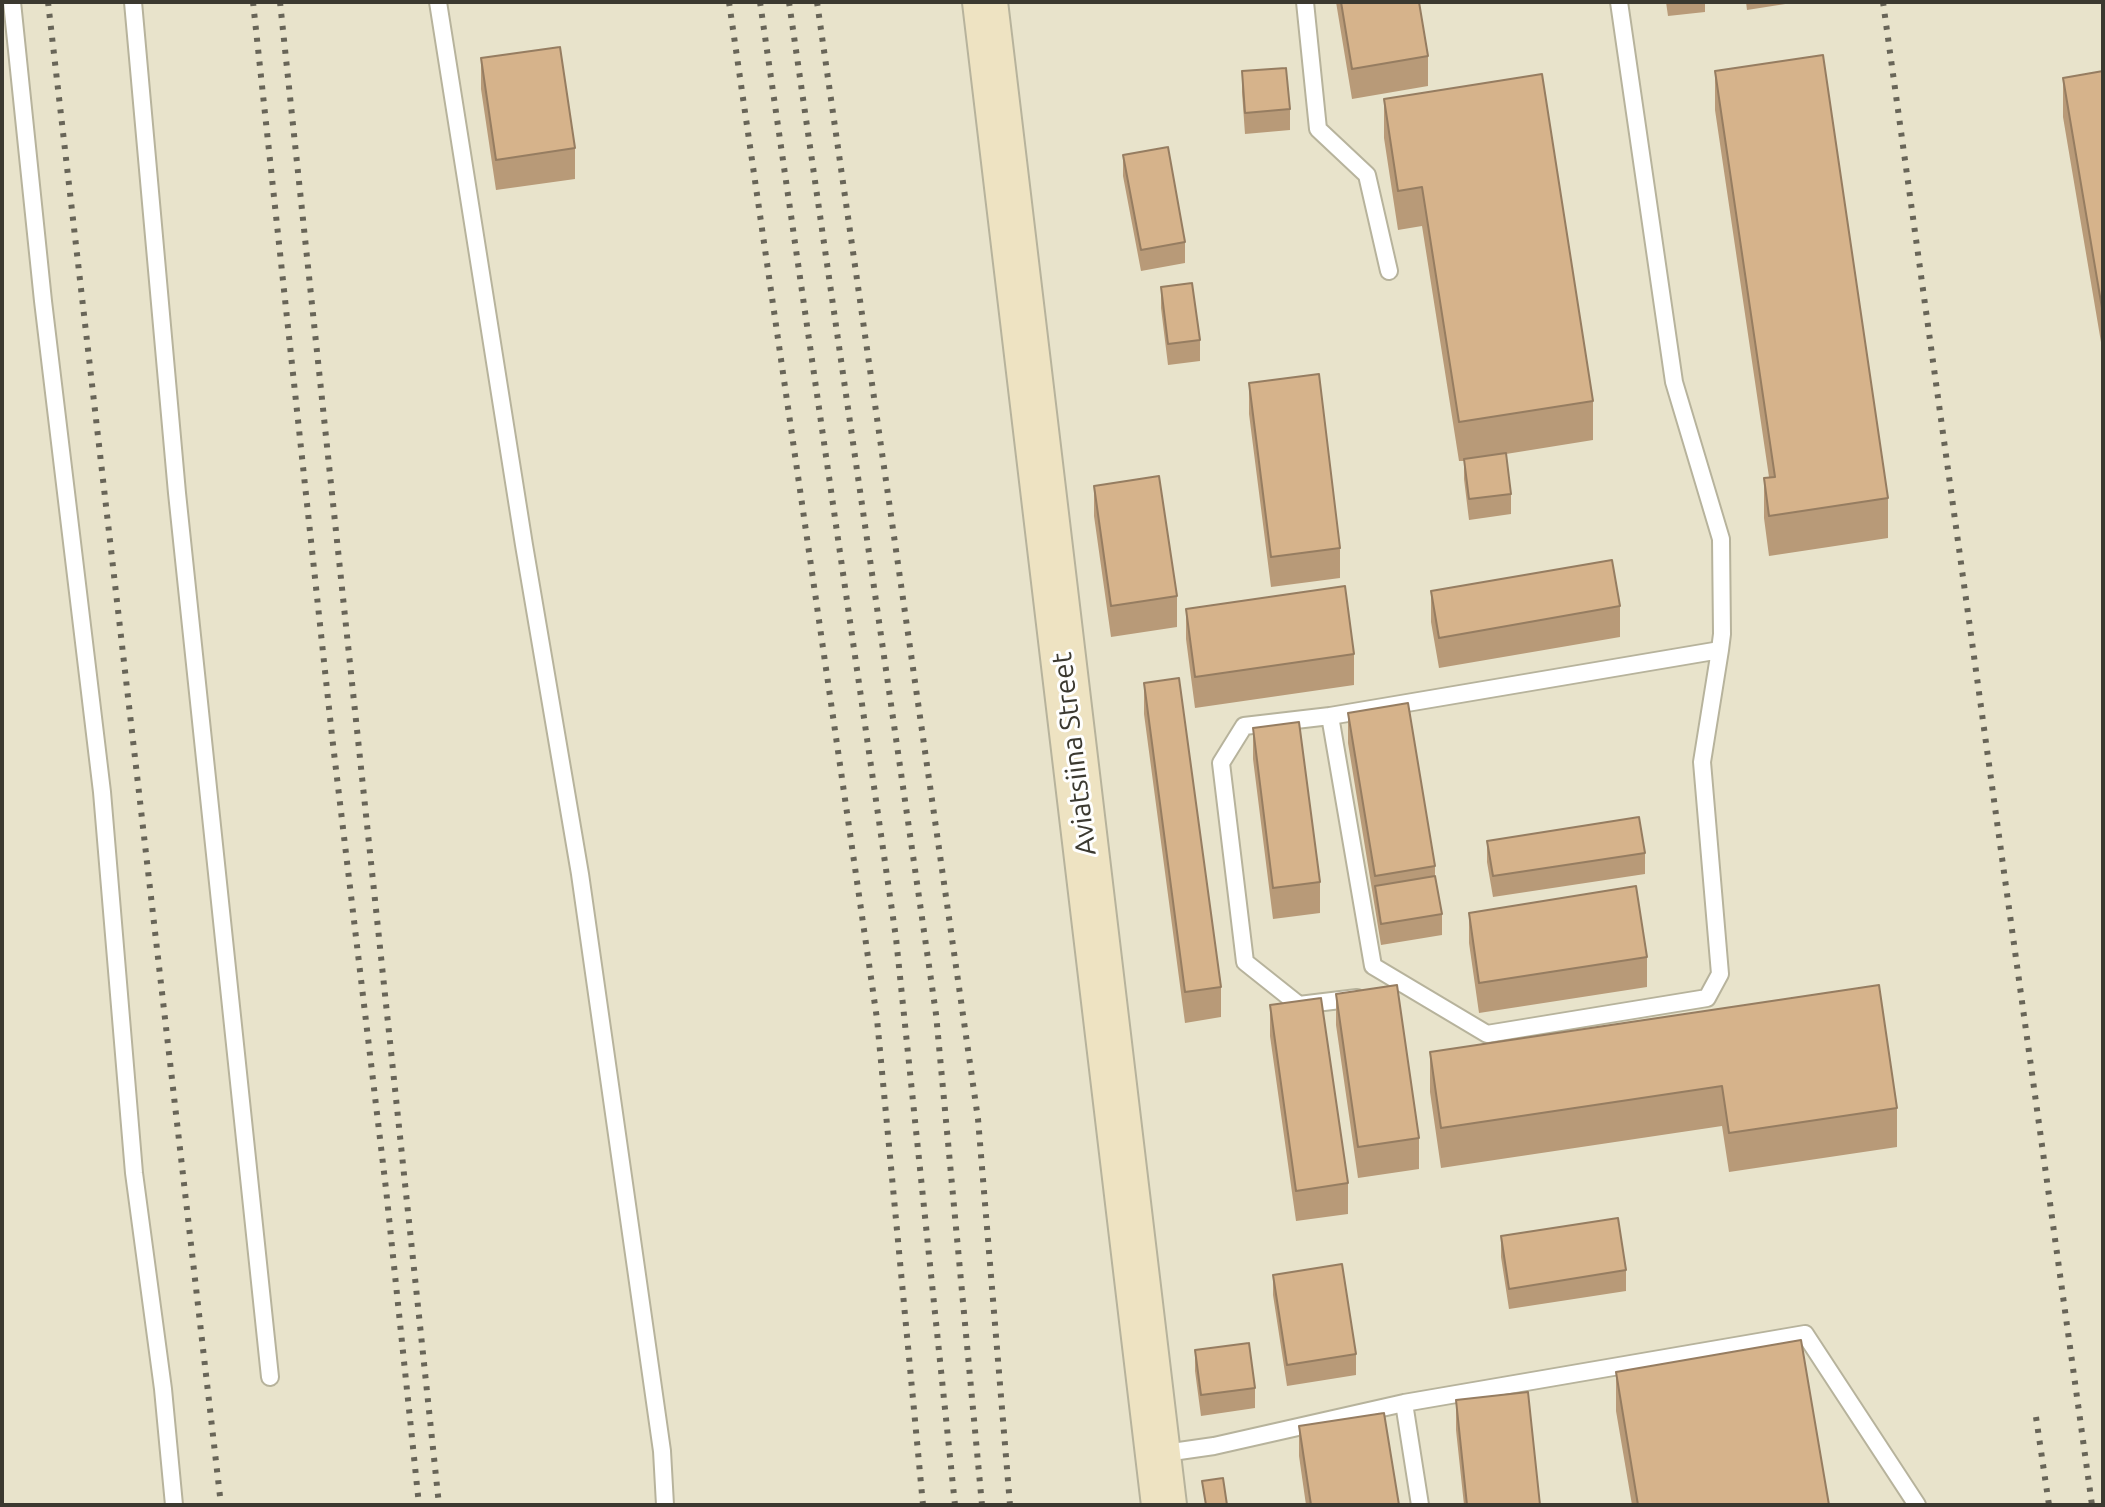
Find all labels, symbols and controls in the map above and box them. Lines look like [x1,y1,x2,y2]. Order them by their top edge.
street label: Aviatsiina Street [1045,651,1103,857]

